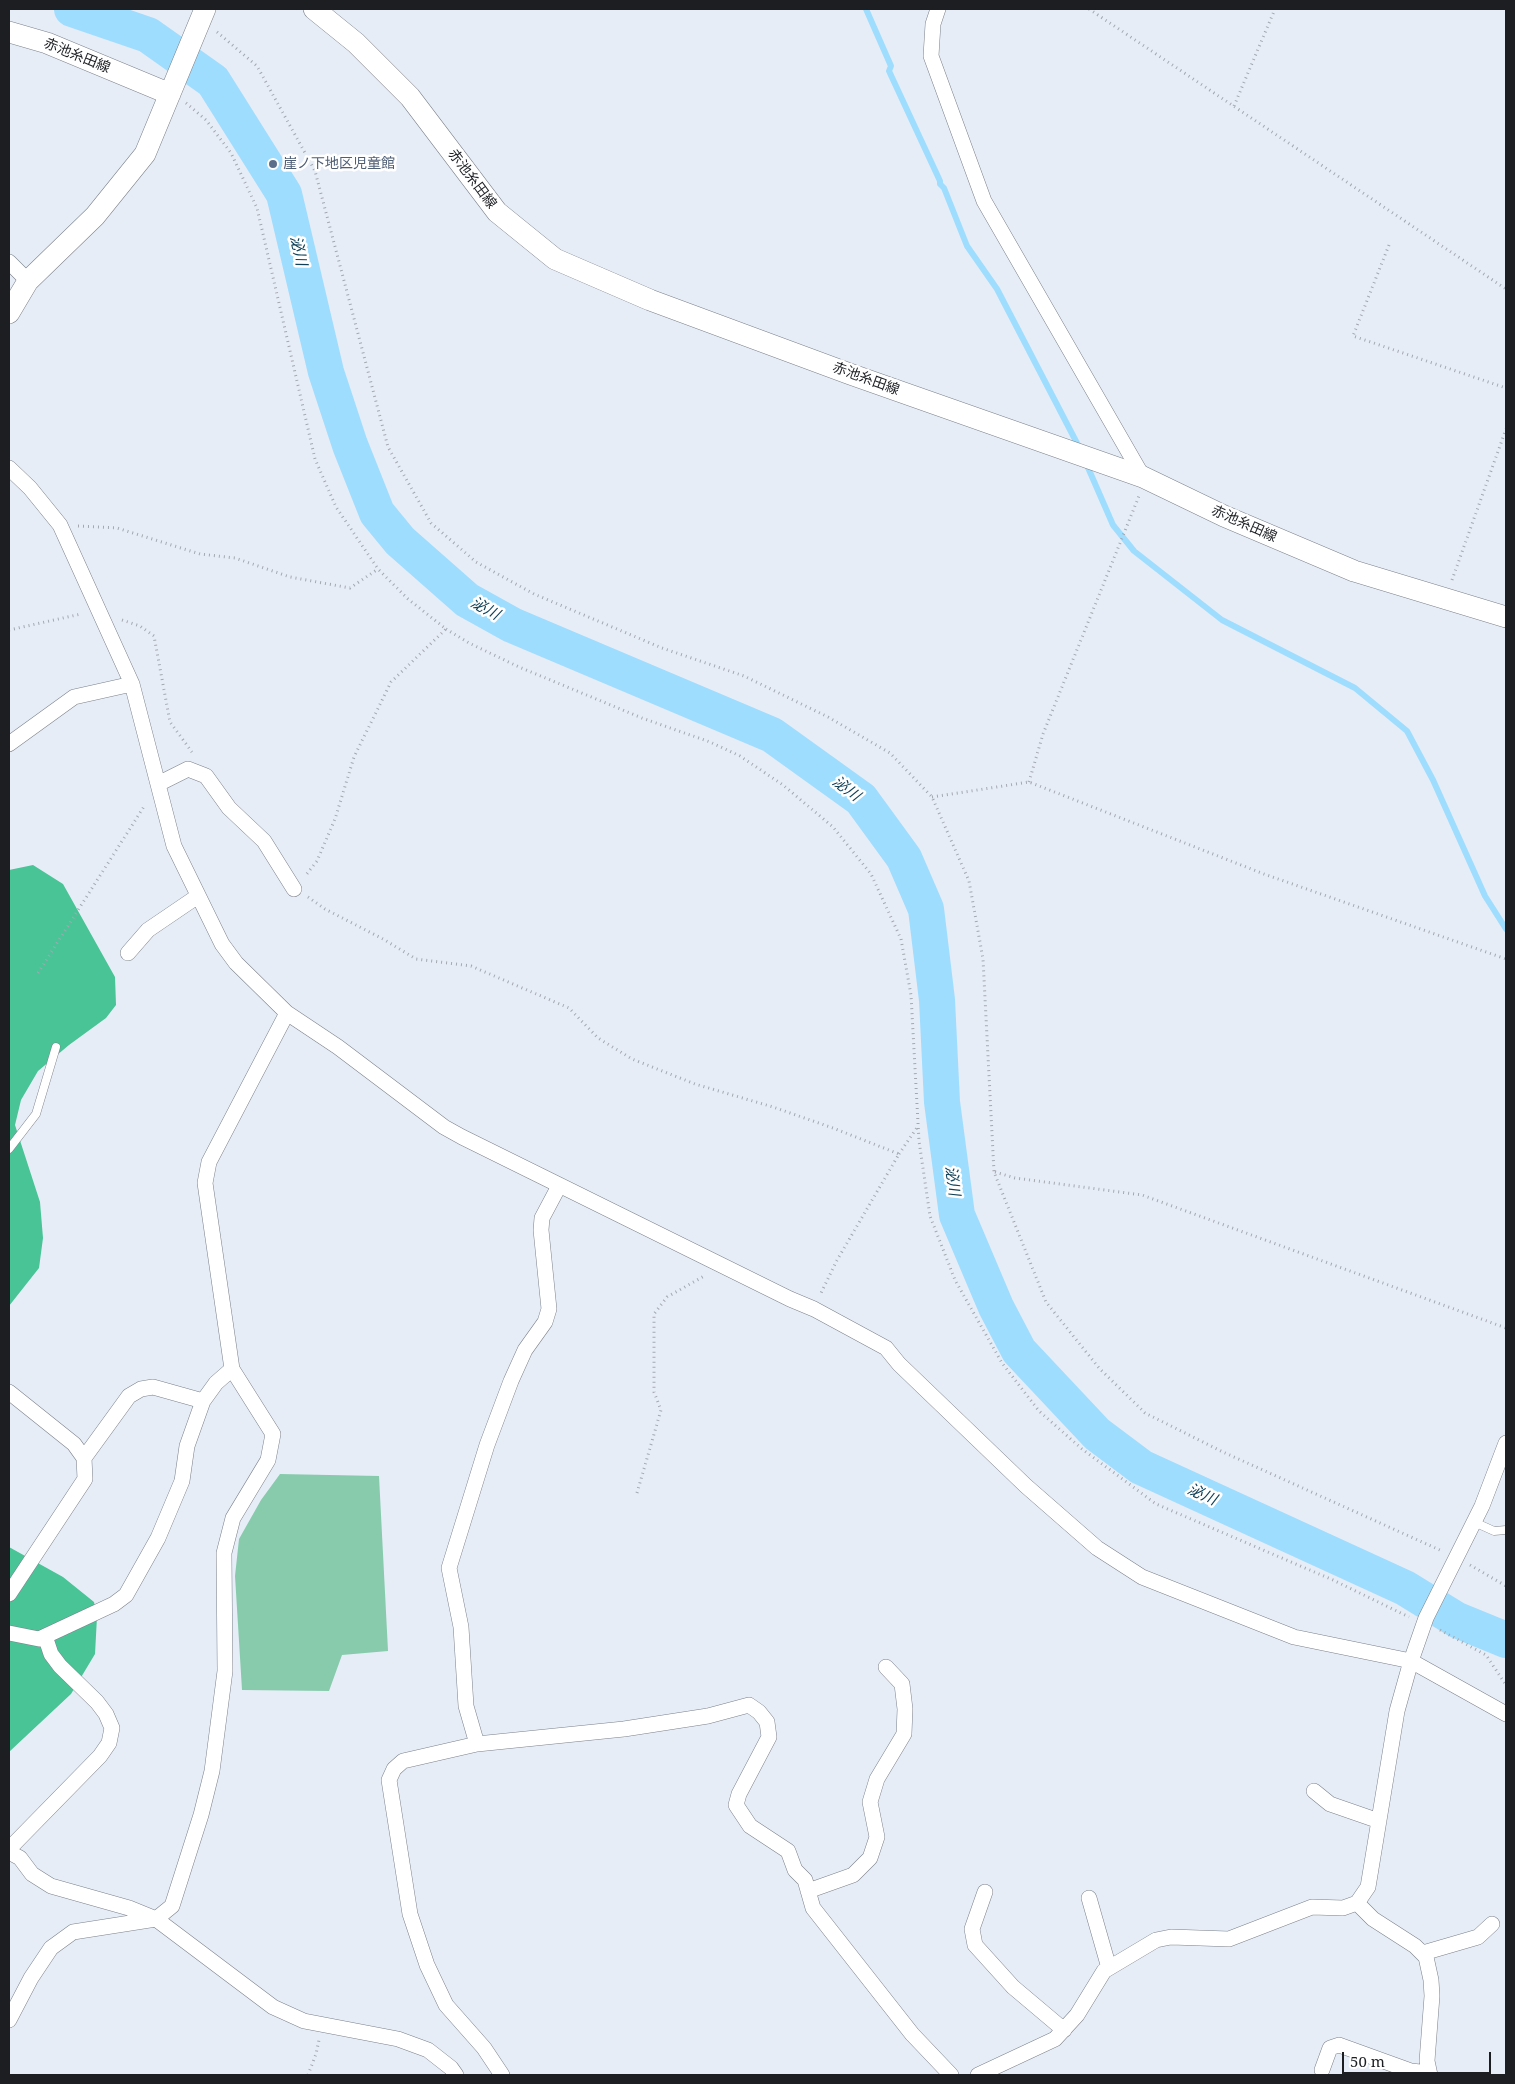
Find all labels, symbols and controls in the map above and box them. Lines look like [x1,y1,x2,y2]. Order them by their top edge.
street label: 赤池糸田線 [41,35,113,77]
street label: 赤池糸田線 [444,146,500,212]
place label: 崖ノ下地区児童館 [283,156,395,172]
marker: 崖ノ下地区児童館 [267,158,279,170]
water label: 泌川 [286,234,310,268]
street label: 赤池糸田線 [830,359,902,399]
street label: 赤池糸田線 [1209,502,1279,546]
water label: 泌川 [468,594,502,624]
water label: 泌川 [829,773,863,805]
water label: 泌川 [941,1165,963,1197]
water label: 泌川 [1185,1481,1219,1509]
scale bar [1345,2042,1494,2074]
text: 50 m [1350,2051,1385,2071]

